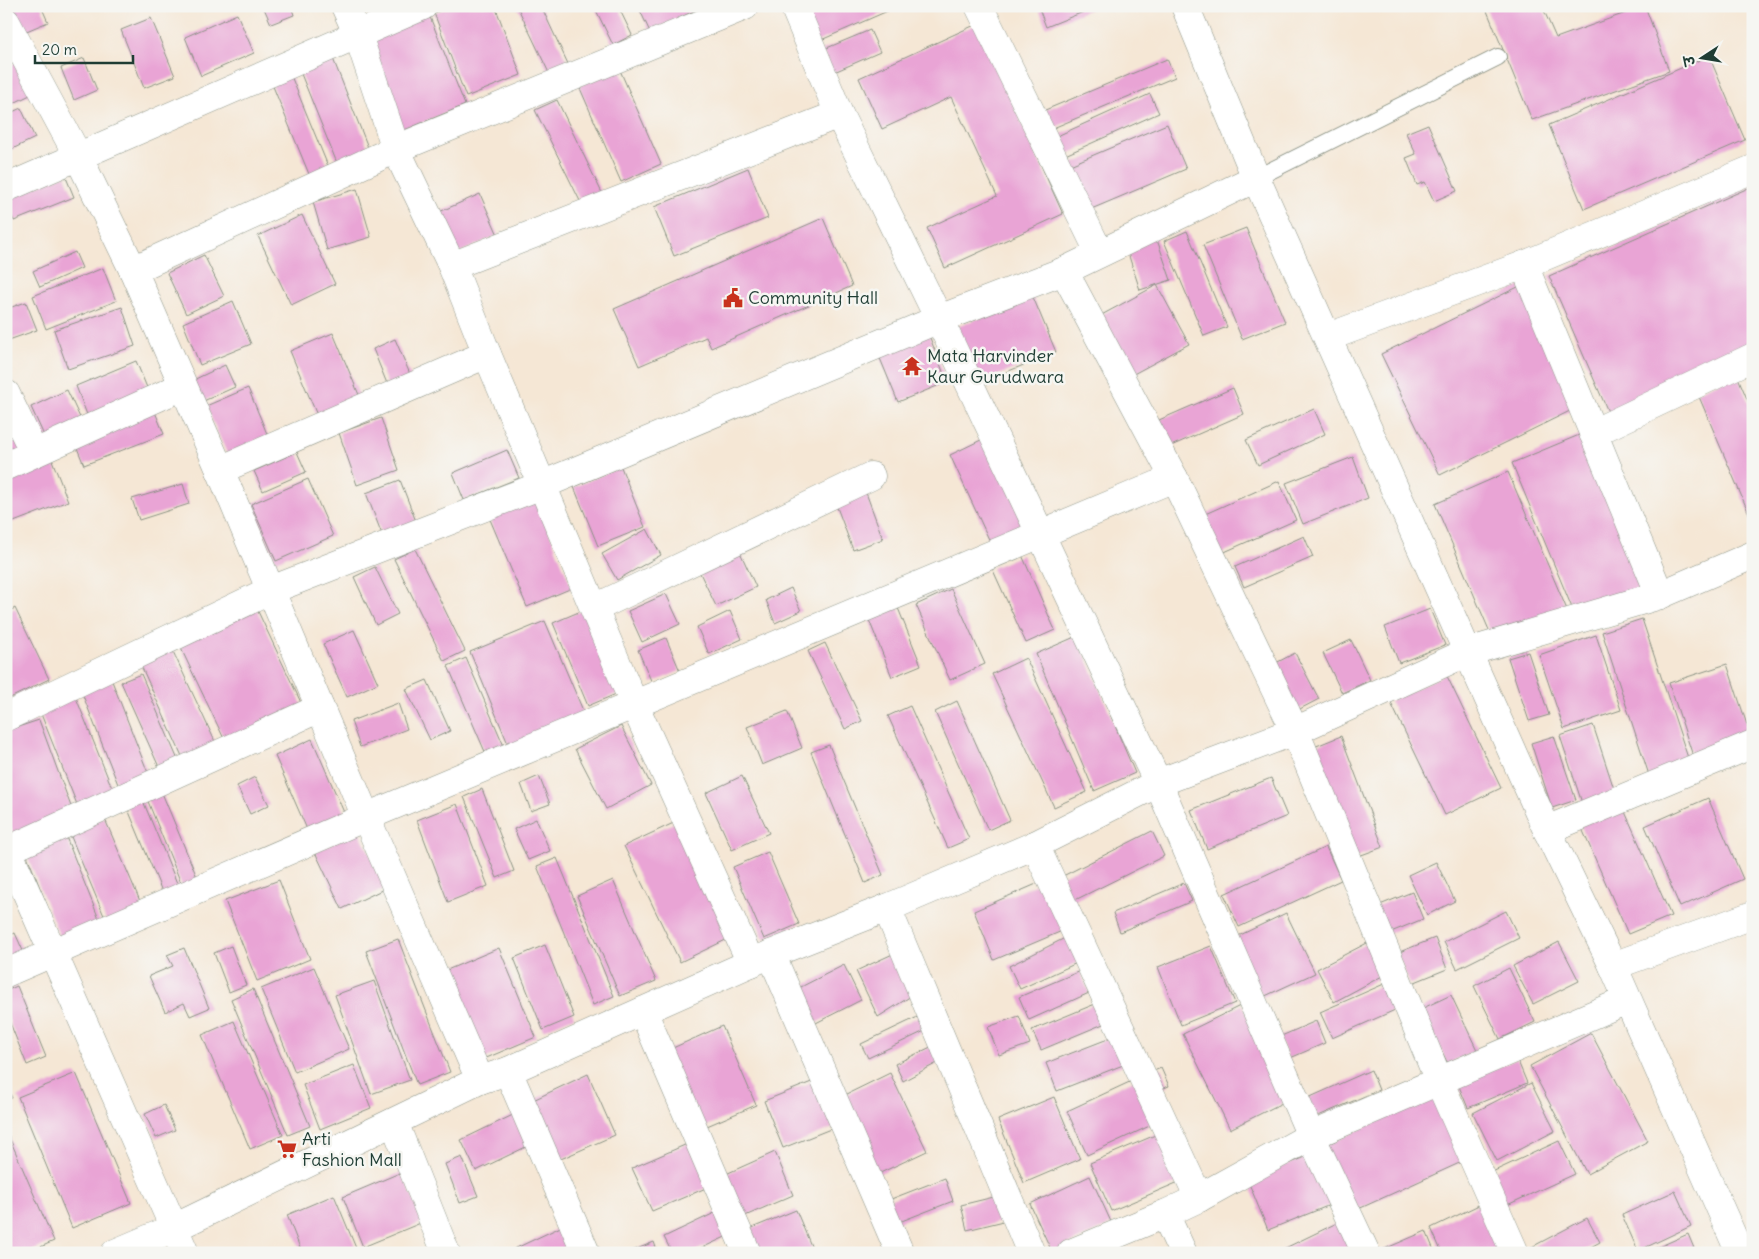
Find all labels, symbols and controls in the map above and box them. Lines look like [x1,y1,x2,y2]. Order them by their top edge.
scale bar [35,32,132,64]
north arrow [1676,32,1726,82]
text: 20 m [42,40,77,59]
text: उ [1679,53,1699,69]
place label: Community Hall [748,286,878,309]
public building icon: Community Hall [722,287,744,309]
place label: Mata Harvinder Kaur Gurudwara [927,344,1064,388]
temple icon: Mata Harvinder Kaur Gurudwara [901,355,923,377]
place label: Arti Fashion Mall [302,1127,402,1171]
supermarket icon: Arti Fashion Mall [276,1138,298,1160]

